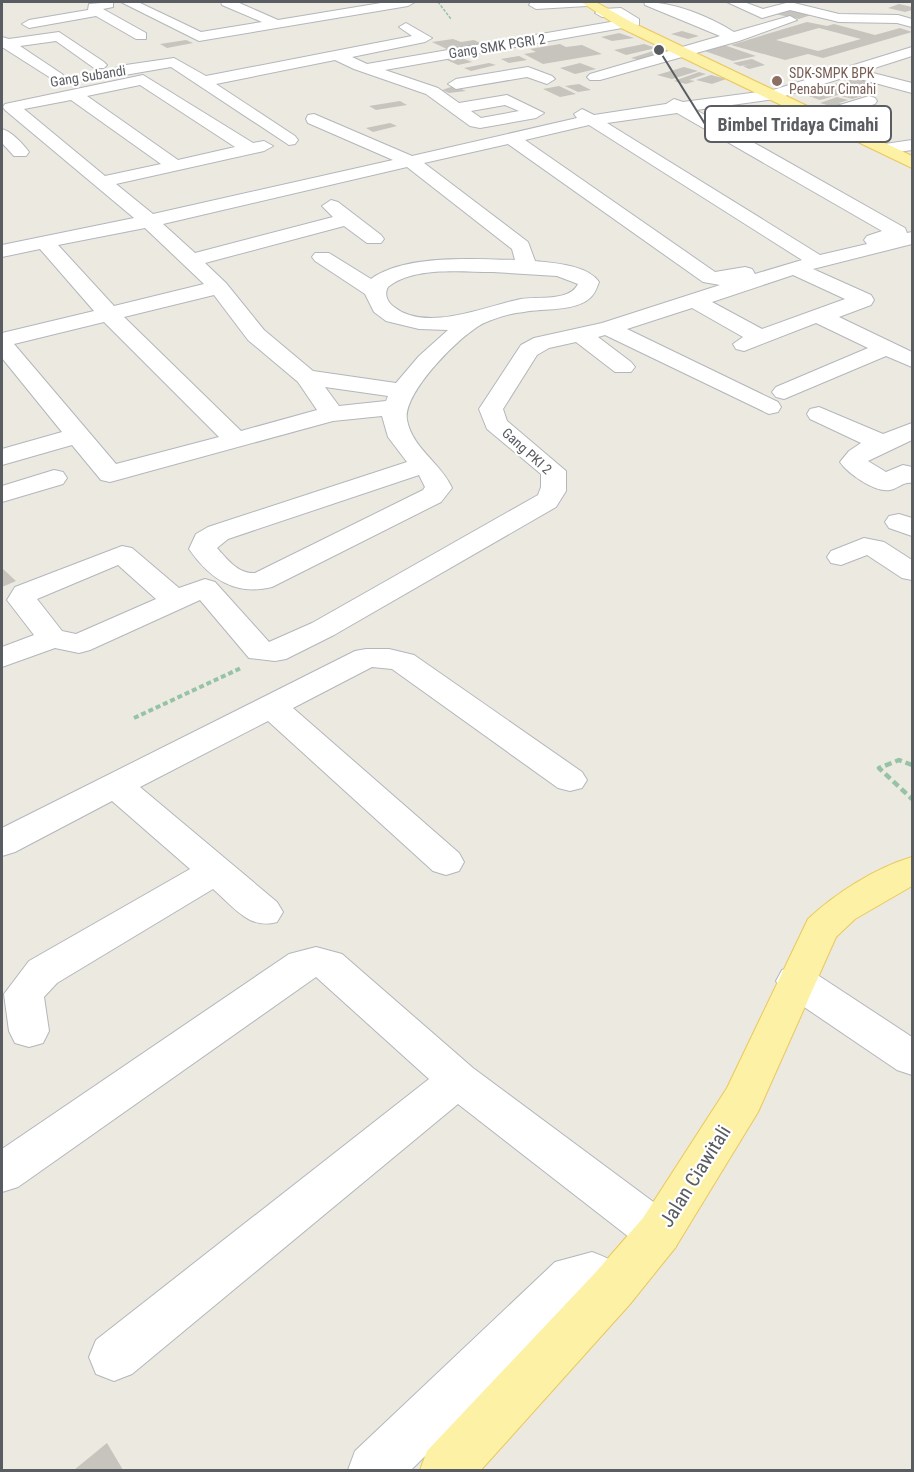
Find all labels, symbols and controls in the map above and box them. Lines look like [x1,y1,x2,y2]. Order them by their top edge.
street label: Gang SMK PGRI 2 [448,30,547,62]
street label: Gang Subandi [49,62,127,90]
place label: SDK-SMPK BPK Penabur Cimahi [789,65,876,97]
marker: SDK-SMPK BPK Penabur Cimahi [770,74,784,88]
callout: Bimbel Tridaya Cimahi [705,106,891,142]
text: Bimbel Tridaya Cimahi [717,114,879,135]
street label: Gang PKI 2 [499,425,555,477]
street label: Jalan Ciawitali [654,1121,736,1231]

